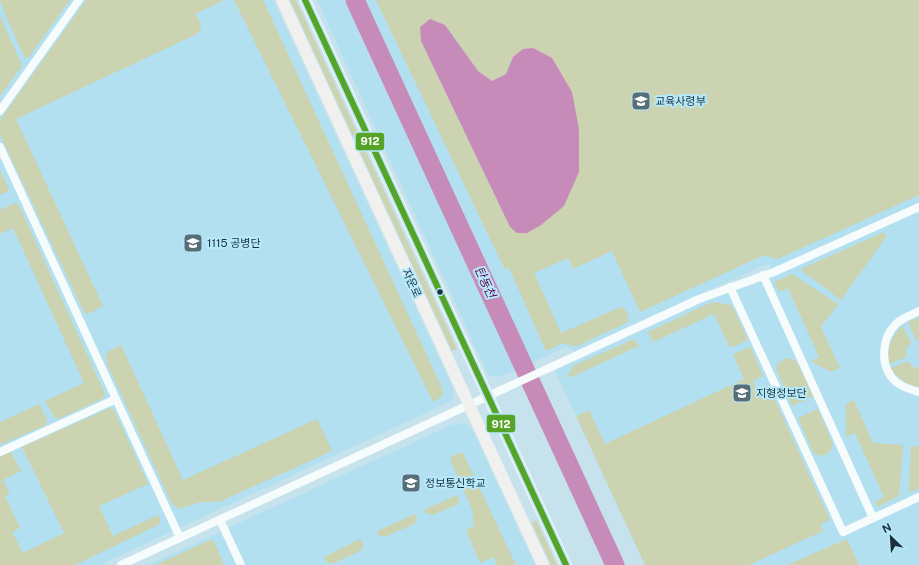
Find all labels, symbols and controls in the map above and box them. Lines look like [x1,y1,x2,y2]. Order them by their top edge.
school or university icon: 교육사령부 [630,90,652,112]
place label: 교육사령부 [655,95,706,107]
line badge: 912 [355,132,385,151]
text: 912 [361,135,379,147]
school or university icon: 1115 공병단 [182,232,204,254]
place label: 1115 공병단 [207,237,261,249]
water label: 탄동천 [472,264,499,302]
street label: 자운로 [400,267,424,299]
unlabelled marker [435,287,445,297]
school or university icon: 지형정보단 [731,382,753,404]
place label: 지형정보단 [756,387,807,399]
line badge: 912 [486,414,516,433]
text: 912 [492,418,510,430]
school or university icon: 정보통신학교 [400,472,422,494]
place label: 정보통신학교 [425,477,486,489]
north arrow [871,517,911,557]
text: N [880,521,893,535]

